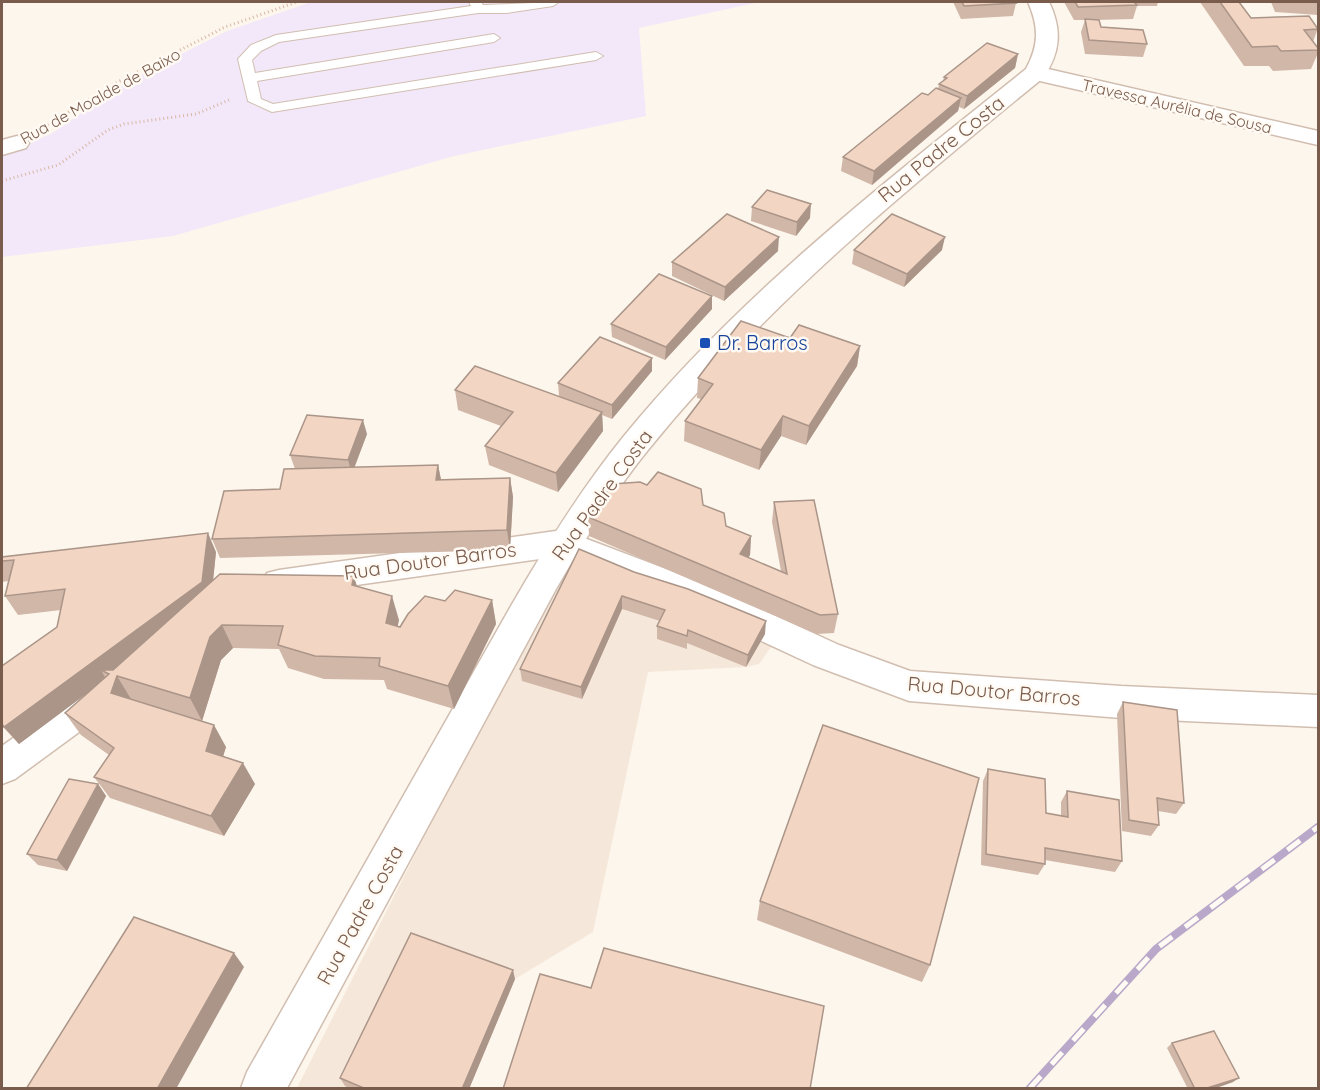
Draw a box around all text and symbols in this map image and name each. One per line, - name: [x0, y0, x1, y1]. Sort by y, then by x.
- street label: Rua de Moalde de Baixo: [16, 44, 184, 148]
- street label: Travessa Aurélia de Sousa: [1080, 74, 1274, 138]
- street label: Rua Padre Costa: [872, 90, 1009, 207]
- place label: Dr. Barros: [717, 330, 808, 355]
- marker: Dr. Barros: [698, 336, 712, 350]
- street label: Rua Padre Costa: [546, 424, 657, 565]
- street label: Rua Doutor Barros: [342, 536, 518, 585]
- street label: Rua Doutor Barros: [906, 670, 1082, 711]
- street label: Rua Padre Costa: [311, 841, 408, 989]

